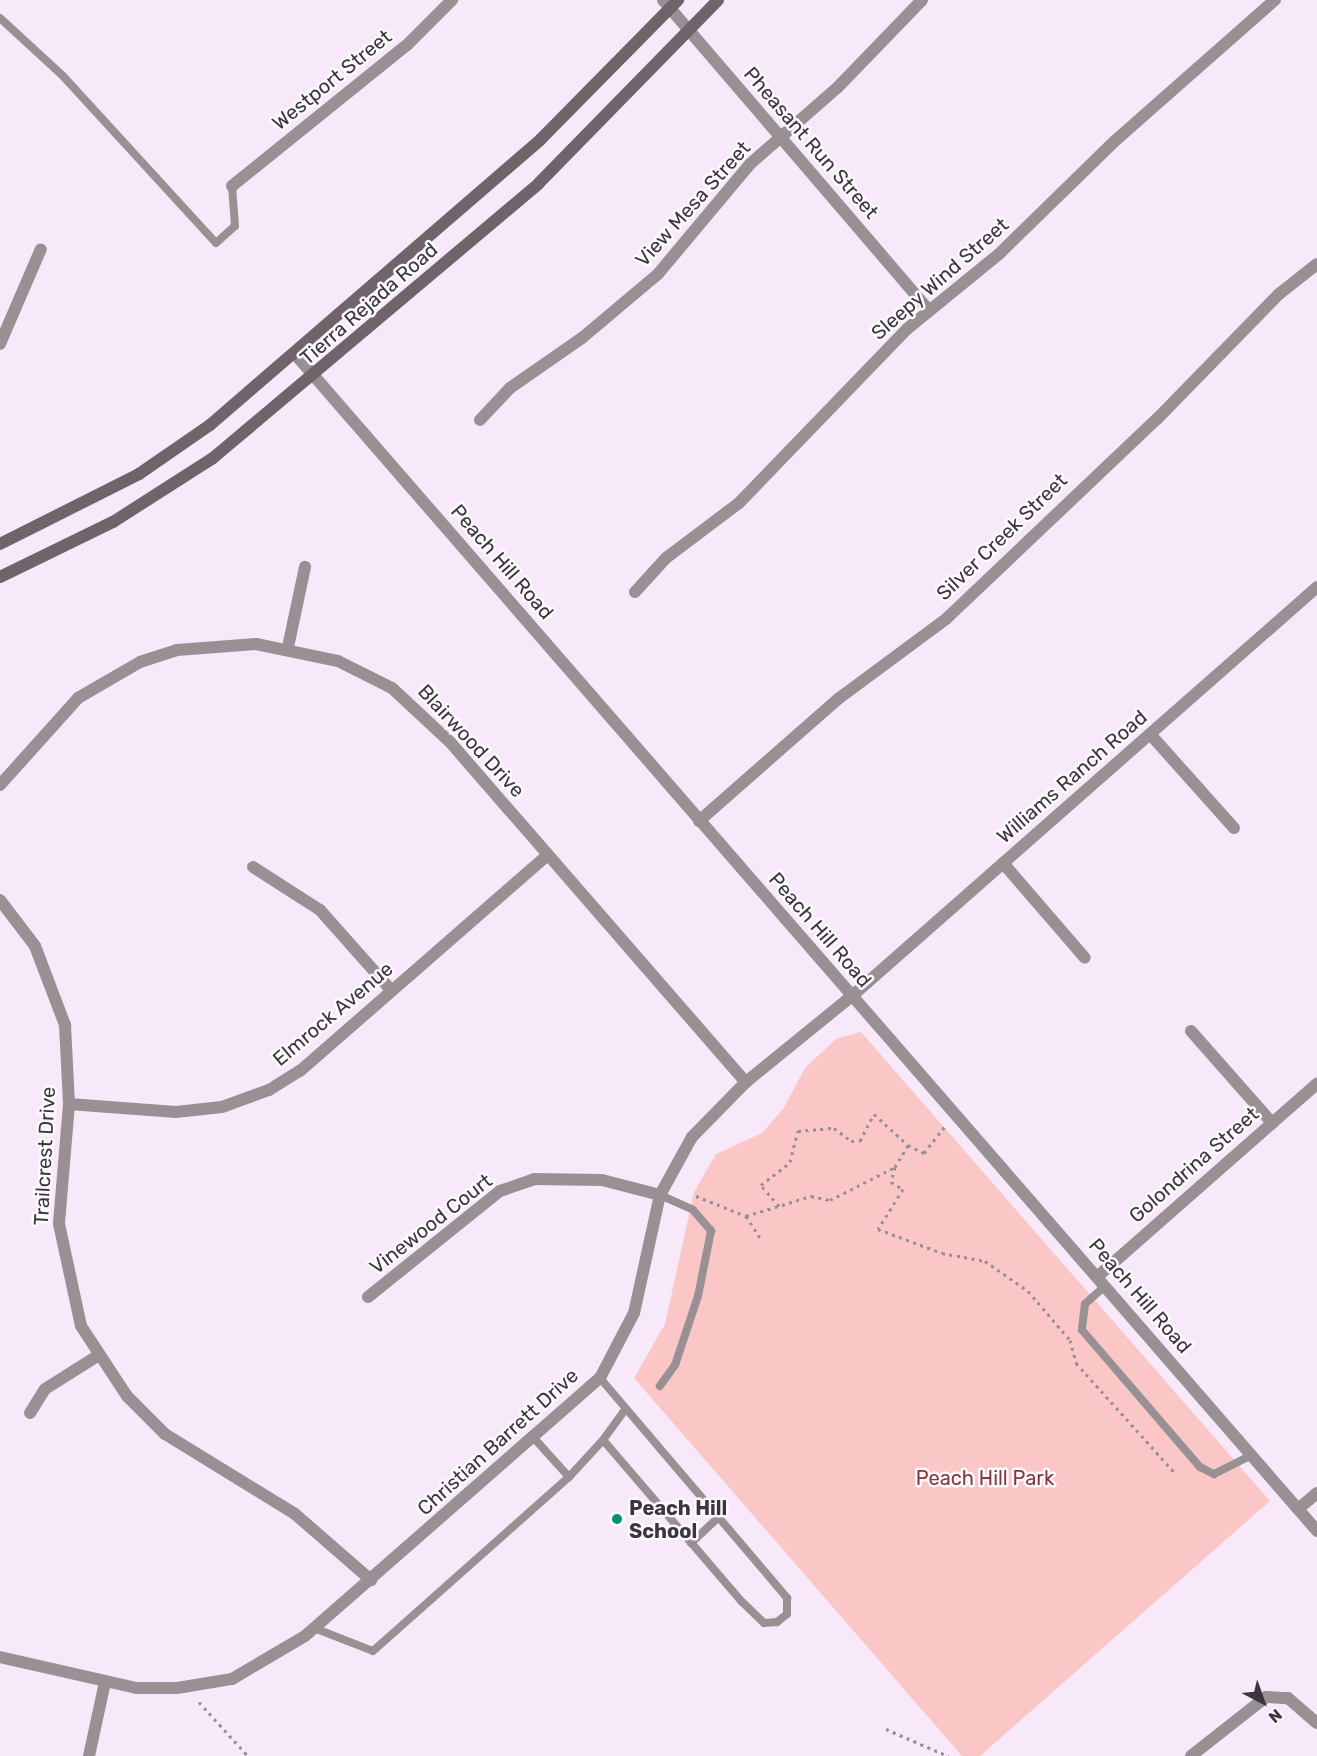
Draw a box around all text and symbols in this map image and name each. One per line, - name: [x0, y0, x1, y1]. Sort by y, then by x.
- street label: Westport Street: [268, 25, 396, 135]
- street label: Pheasant Run Street: [739, 62, 883, 224]
- street label: View Mesa Street: [630, 136, 756, 272]
- street label: Sleepy Wind Street: [866, 213, 1014, 345]
- street label: Tierra Rejada Road: [295, 238, 443, 370]
- street label: Silver Creek Street: [932, 468, 1072, 606]
- street label: Peach Hill Road: [446, 500, 558, 624]
- street label: Blairwood Drive: [413, 680, 529, 802]
- street label: Williams Ranch Road: [992, 705, 1152, 849]
- street label: Peach Hill Road: [764, 868, 876, 992]
- street label: Elmrock Avenue: [268, 957, 398, 1071]
- street label: Trailcrest Drive: [29, 1086, 61, 1226]
- street label: Golondrina Street: [1124, 1102, 1264, 1228]
- street label: Vinewood Court: [365, 1169, 497, 1279]
- street label: Peach Hill Road: [1084, 1234, 1196, 1358]
- street label: Christian Barrett Drive: [413, 1363, 583, 1521]
- park label: Peach Hill Park: [916, 1466, 1054, 1490]
- place label: Peach Hill School: [629, 1496, 727, 1543]
- marker: Peach Hill School: [610, 1512, 624, 1526]
- north arrow: [1233, 1672, 1293, 1732]
- text: N: [1265, 1705, 1286, 1727]

